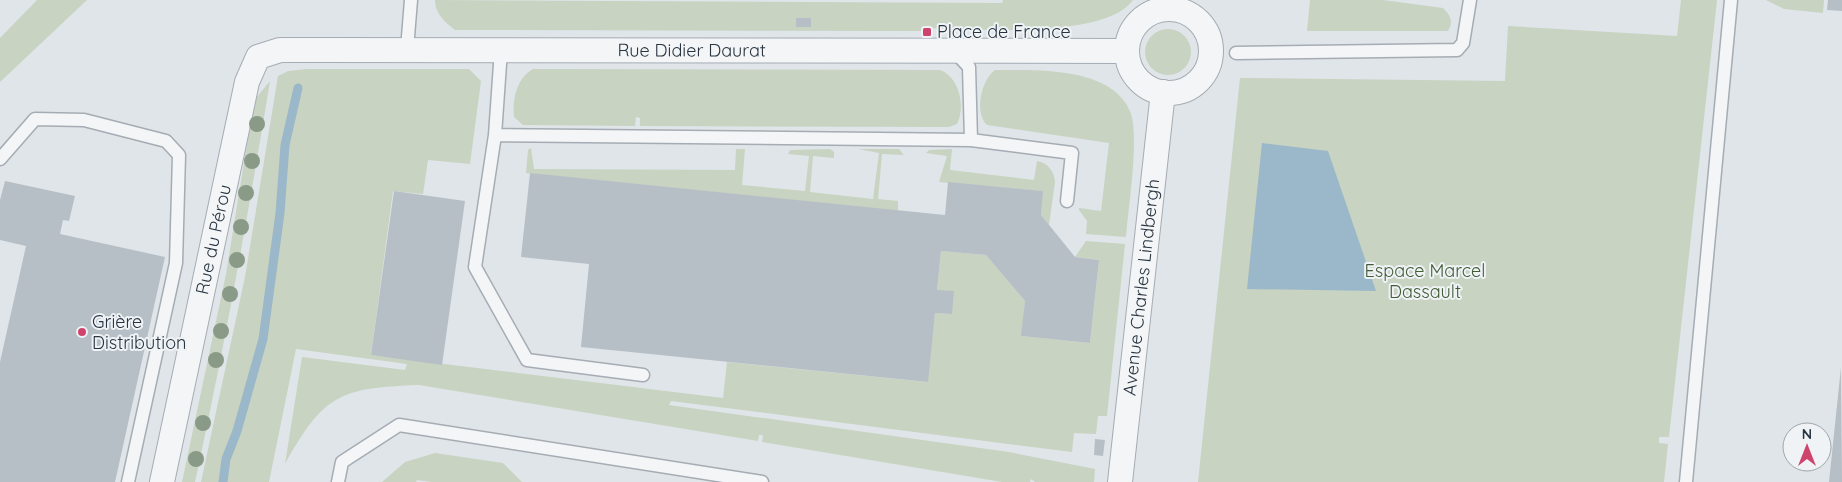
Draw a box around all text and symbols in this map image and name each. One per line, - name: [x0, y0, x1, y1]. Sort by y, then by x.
- place label: Place de France: [937, 20, 1071, 43]
- marker: Place de France: [921, 26, 933, 38]
- street label: Rue Didier Daurat: [617, 38, 766, 62]
- street label: Avenue Charles Lindbergh: [1118, 178, 1164, 397]
- street label: Rue du Pérou: [190, 182, 236, 296]
- park label: Espace Marcel Dassault: [1365, 259, 1485, 303]
- place label: Grière Distribution: [92, 310, 187, 354]
- marker: Grière Distribution: [76, 326, 88, 338]
- north arrow: [1782, 422, 1832, 472]
- text: N: [1802, 425, 1812, 443]

